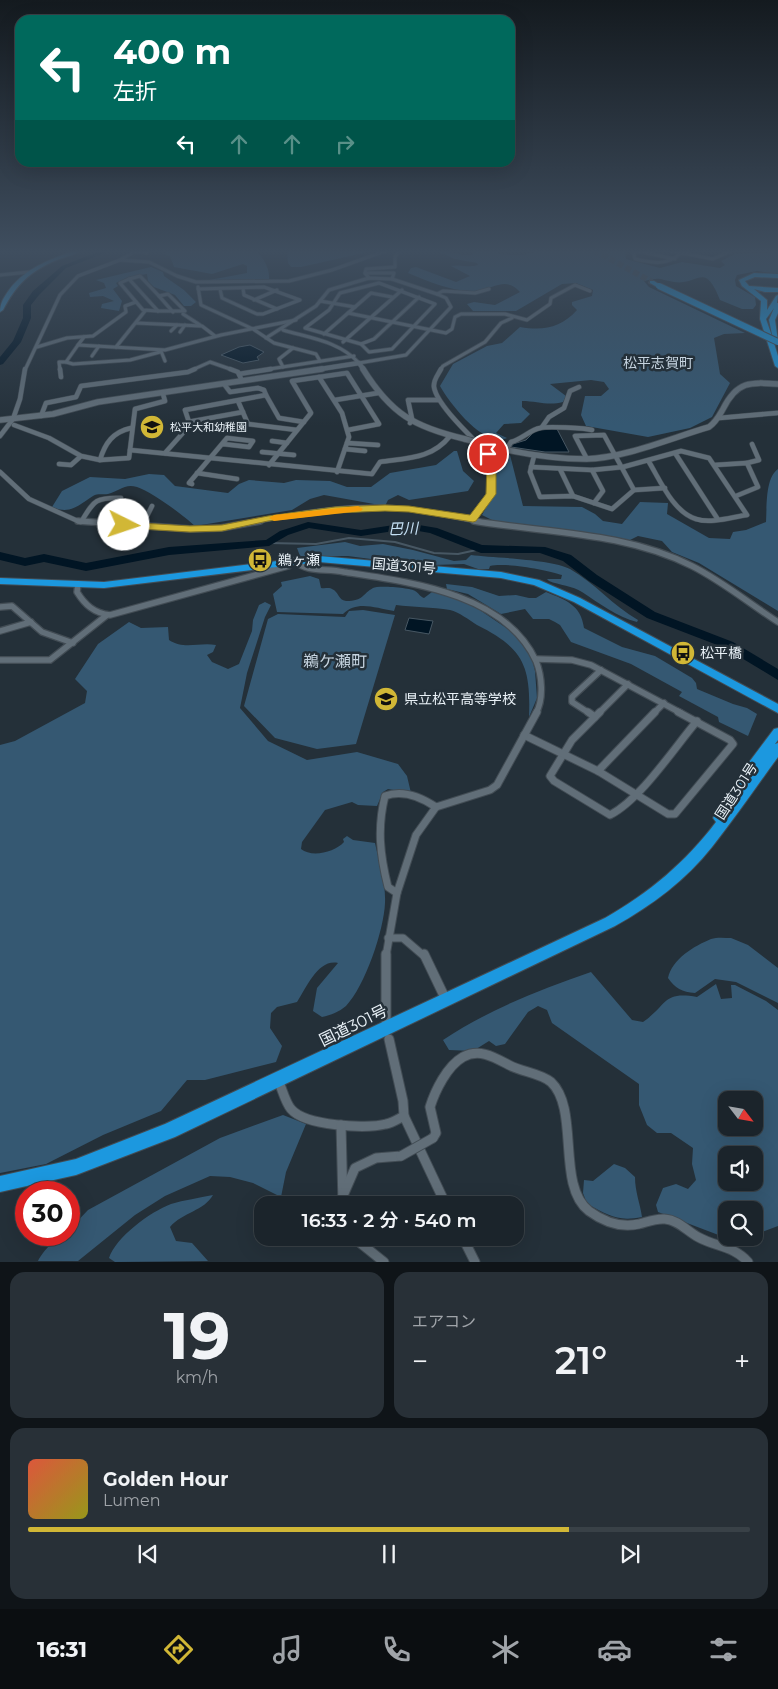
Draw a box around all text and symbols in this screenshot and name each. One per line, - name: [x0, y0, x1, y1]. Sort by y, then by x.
- text: 400 m: [113, 30, 231, 73]
- icon: left: [30, 35, 95, 100]
- text: 左折: [113, 78, 157, 105]
- icon: left: [172, 130, 200, 158]
- icon: ahead: [225, 130, 253, 158]
- icon: ahead: [278, 130, 306, 158]
- icon: right: [331, 130, 359, 158]
- district label: 松平志賀町: [623, 354, 693, 372]
- school or university icon: 松平大和幼稚園: [139, 414, 165, 440]
- place label: 松平大和幼稚園: [170, 420, 247, 434]
- pin: [467, 433, 509, 475]
- icon: arrive: [474, 440, 502, 468]
- position arrow: [97, 498, 149, 550]
- water label: 巴川: [388, 518, 420, 539]
- bus stop icon: 鵜ヶ瀬: [247, 547, 273, 573]
- place label: 鵜ヶ瀬: [278, 551, 320, 569]
- street label: 国道301号: [371, 554, 437, 578]
- bus stop icon: 松平橋: [670, 640, 696, 666]
- place label: 松平橋: [700, 644, 742, 662]
- district label: 鵜ケ瀬町: [303, 652, 367, 671]
- school or university icon: 県立松平高等学校: [373, 686, 399, 712]
- place label: 県立松平高等学校: [404, 690, 516, 708]
- street label: 国道301号: [711, 759, 761, 823]
- street label: 国道301号: [316, 1001, 390, 1050]
- north arrow: [718, 1091, 762, 1136]
- map controls: [718, 1091, 763, 1246]
- button: sound: [718, 1146, 763, 1191]
- speed limit sign: 30: [15, 1181, 80, 1246]
- button: search: [718, 1201, 763, 1246]
- text: 16:33 · 2 分 · 540 m: [302, 1209, 476, 1232]
- text: 19: [164, 1296, 230, 1375]
- text: エアコン: [412, 1312, 476, 1331]
- text: 21°: [555, 1337, 607, 1384]
- text: −: [412, 1344, 428, 1378]
- text: +: [734, 1344, 750, 1378]
- text: km/h: [176, 1368, 218, 1387]
- text: Golden Hour: [103, 1468, 229, 1491]
- text: Lumen: [103, 1491, 161, 1510]
- icon: previous: [134, 1540, 162, 1568]
- icon: pause: [375, 1540, 403, 1568]
- icon: next: [616, 1540, 644, 1568]
- icon: directions: [161, 1632, 196, 1667]
- icon: music: [270, 1632, 305, 1667]
- icon: phone: [379, 1632, 414, 1667]
- icon: climate: [488, 1632, 523, 1667]
- icon: car: [597, 1632, 632, 1667]
- icon: filters: [706, 1632, 741, 1667]
- text: 16:31: [37, 1636, 87, 1663]

